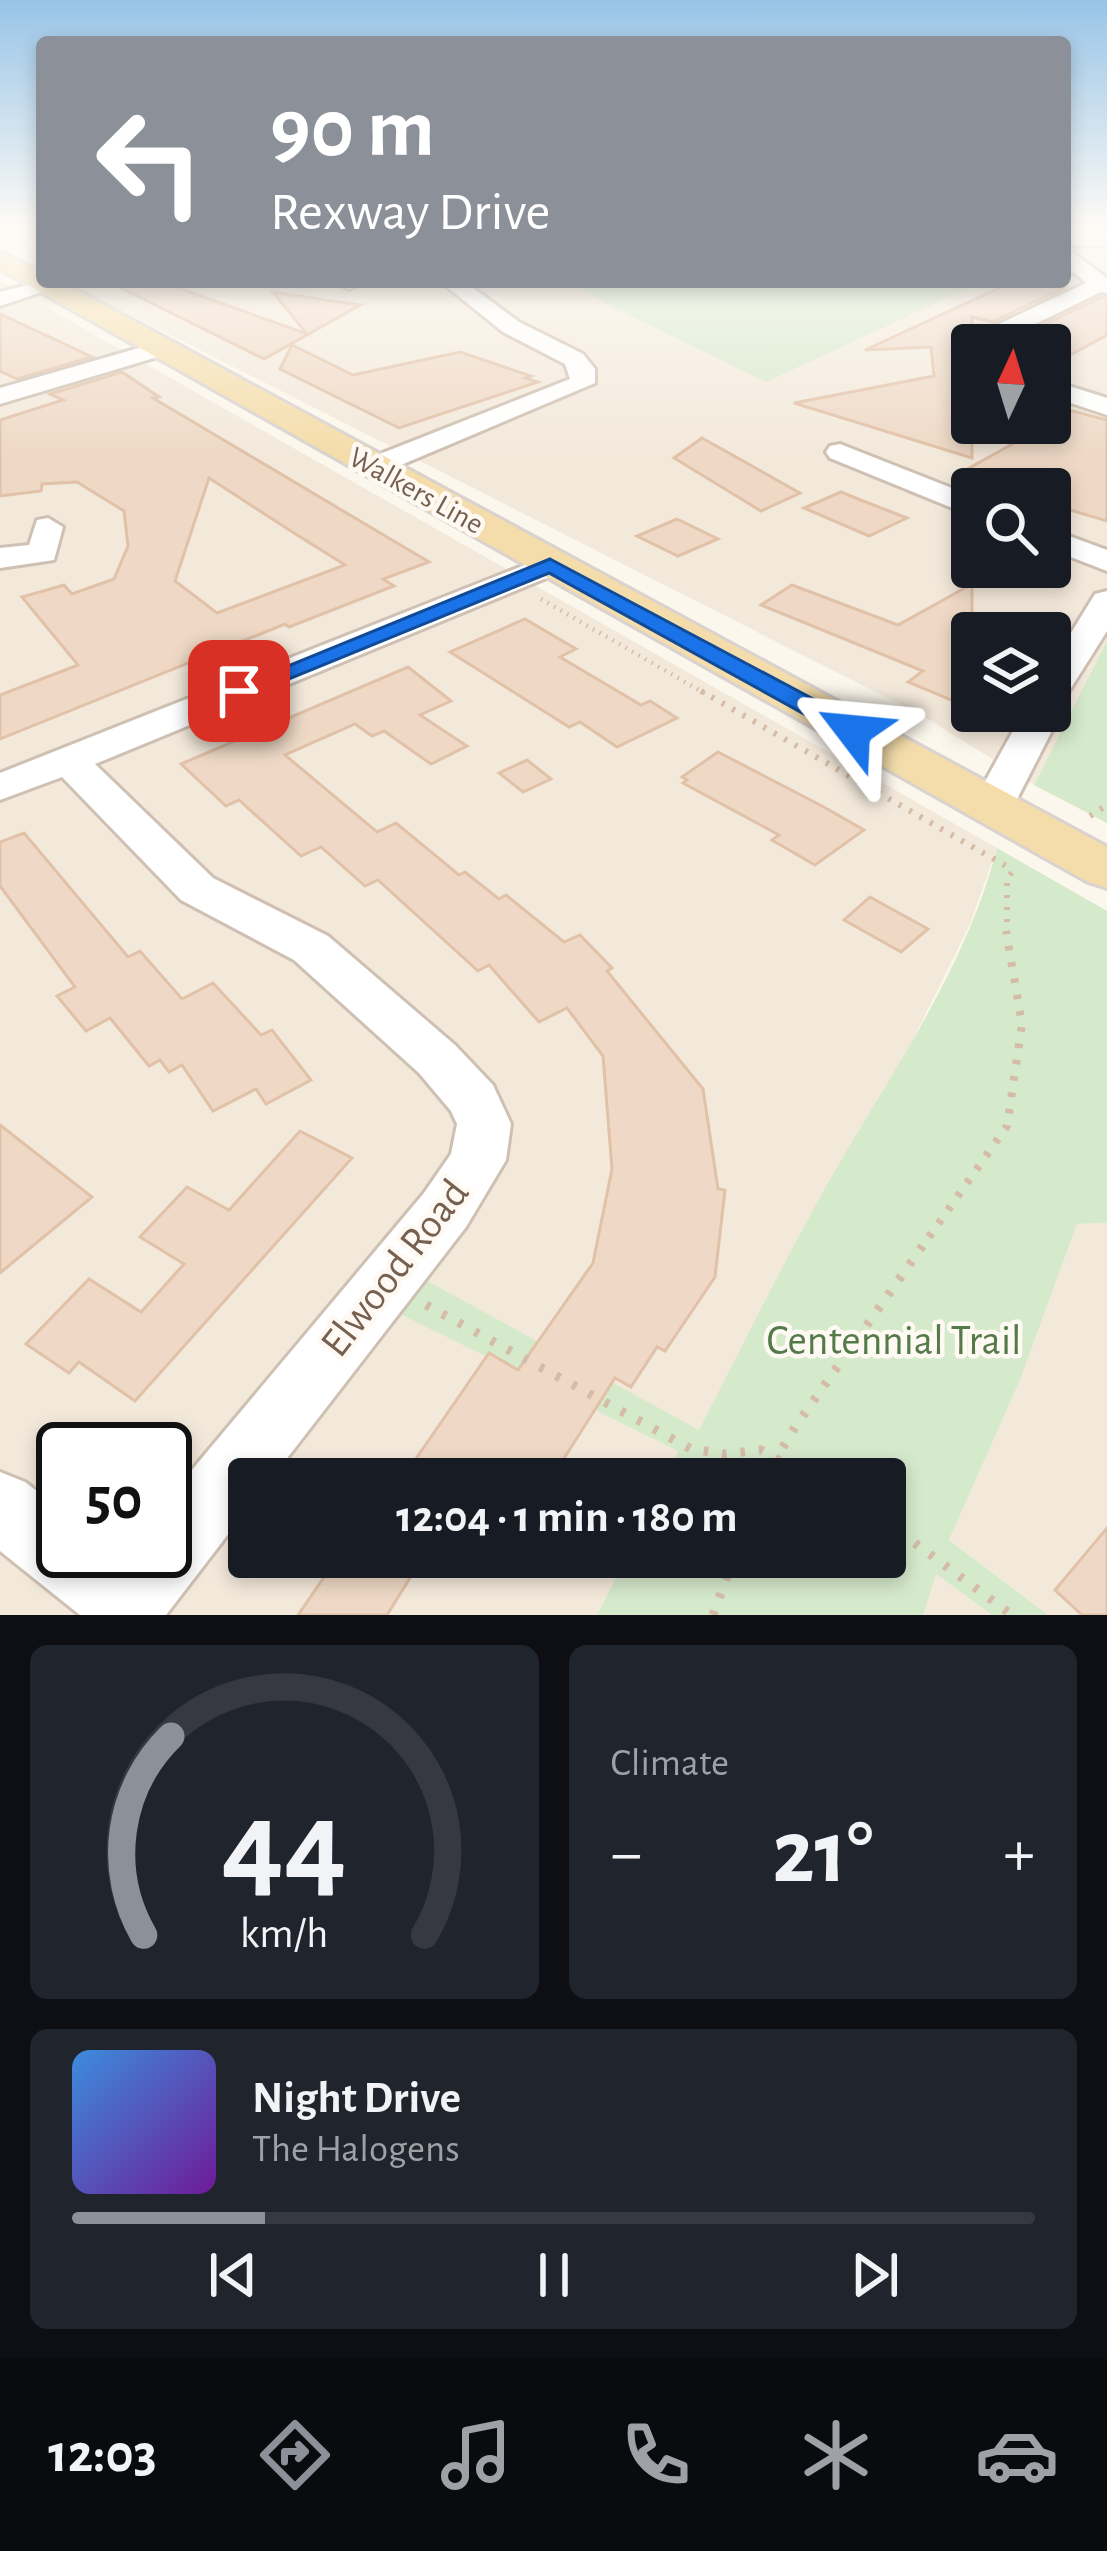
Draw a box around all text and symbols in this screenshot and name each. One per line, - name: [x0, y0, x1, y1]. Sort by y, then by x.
- icon: left: [72, 84, 228, 240]
- text: 90 m: [270, 88, 435, 172]
- text: Rexway Drive: [270, 186, 550, 240]
- north arrow: [951, 324, 1071, 444]
- map controls: [951, 324, 1071, 732]
- street label: Walkers Line: [344, 442, 488, 540]
- button: search: [951, 468, 1071, 588]
- button: layers: [951, 612, 1071, 732]
- pin: [188, 640, 290, 742]
- icon: arrive: [206, 658, 272, 724]
- position arrow: [790, 668, 916, 794]
- street label: Elwood Road: [313, 1172, 477, 1364]
- park label: Centennial Trail: [767, 1320, 1021, 1362]
- speed limit sign: 50: [36, 1422, 192, 1578]
- text: 12:04 · 1 min · 180 m: [396, 1495, 738, 1540]
- text: Climate: [611, 1744, 729, 1783]
- text: 44: [221, 1784, 347, 1909]
- text: 21°: [772, 1809, 873, 1899]
- text: −: [611, 1821, 642, 1887]
- text: +: [1003, 1821, 1035, 1887]
- text: km/h: [240, 1913, 328, 1956]
- text: Night Drive: [252, 2076, 461, 2121]
- text: The Halogens: [252, 2130, 460, 2169]
- icon: previous: [200, 2242, 266, 2308]
- icon: pause: [521, 2242, 587, 2308]
- icon: next: [842, 2242, 908, 2308]
- icon: directions: [253, 2413, 337, 2497]
- icon: music: [434, 2413, 518, 2497]
- icon: phone: [614, 2413, 698, 2497]
- icon: climate: [794, 2413, 878, 2497]
- icon: car: [975, 2413, 1059, 2497]
- text: 12:03: [48, 2428, 157, 2482]

